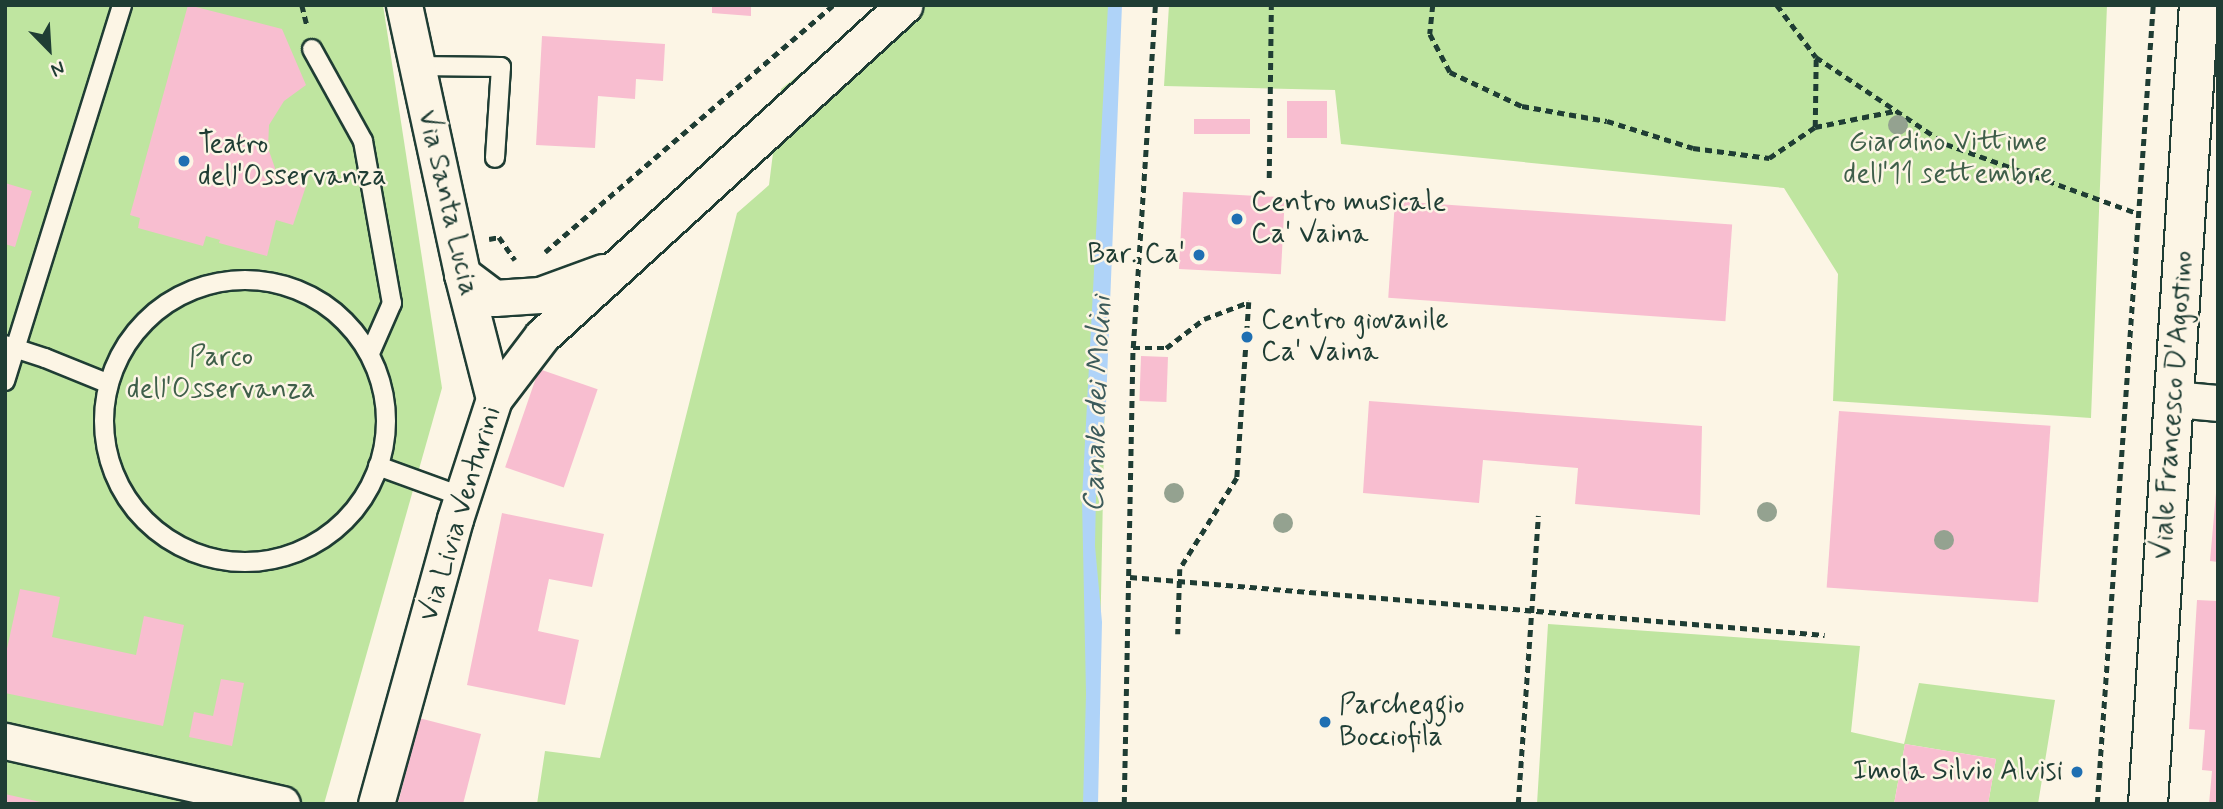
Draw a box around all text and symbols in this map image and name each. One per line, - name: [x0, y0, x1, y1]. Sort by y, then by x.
- north arrow: [14, 14, 84, 84]
- text: N: [47, 55, 69, 83]
- street label: Via Santa Lucia: [409, 107, 485, 299]
- park label: Giardino Vittime dell'11 settembre: [1843, 126, 2053, 192]
- place label: Teatro dell'Osservanza: [198, 128, 387, 194]
- marker: Teatro dell'Osservanza: [176, 153, 192, 169]
- place label: Centro musicale Ca' Vaina: [1251, 186, 1446, 252]
- marker: Centro musicale Ca' Vaina: [1229, 211, 1245, 227]
- place label: Bar. Ca': [1088, 238, 1185, 272]
- marker: Bar. Ca': [1191, 247, 1207, 263]
- street label: Viale Francesco D'Agostino: [2146, 248, 2202, 562]
- water label: Canale dei Molini: [1076, 295, 1120, 513]
- place label: Centro giovanile Ca' Vaina: [1261, 304, 1449, 370]
- marker: Centro giovanile Ca' Vaina: [1239, 329, 1255, 345]
- park label: Parco dell'Osservanza: [127, 341, 315, 407]
- street label: Via Livia Venturini: [412, 401, 510, 627]
- place label: Parcheggio Bocciofila: [1339, 689, 1465, 755]
- marker: Parcheggio Bocciofila: [1317, 714, 1333, 730]
- place label: Imola Silvio Alvisi: [1855, 755, 2063, 789]
- marker: Imola Silvio Alvisi: [2069, 764, 2085, 780]

